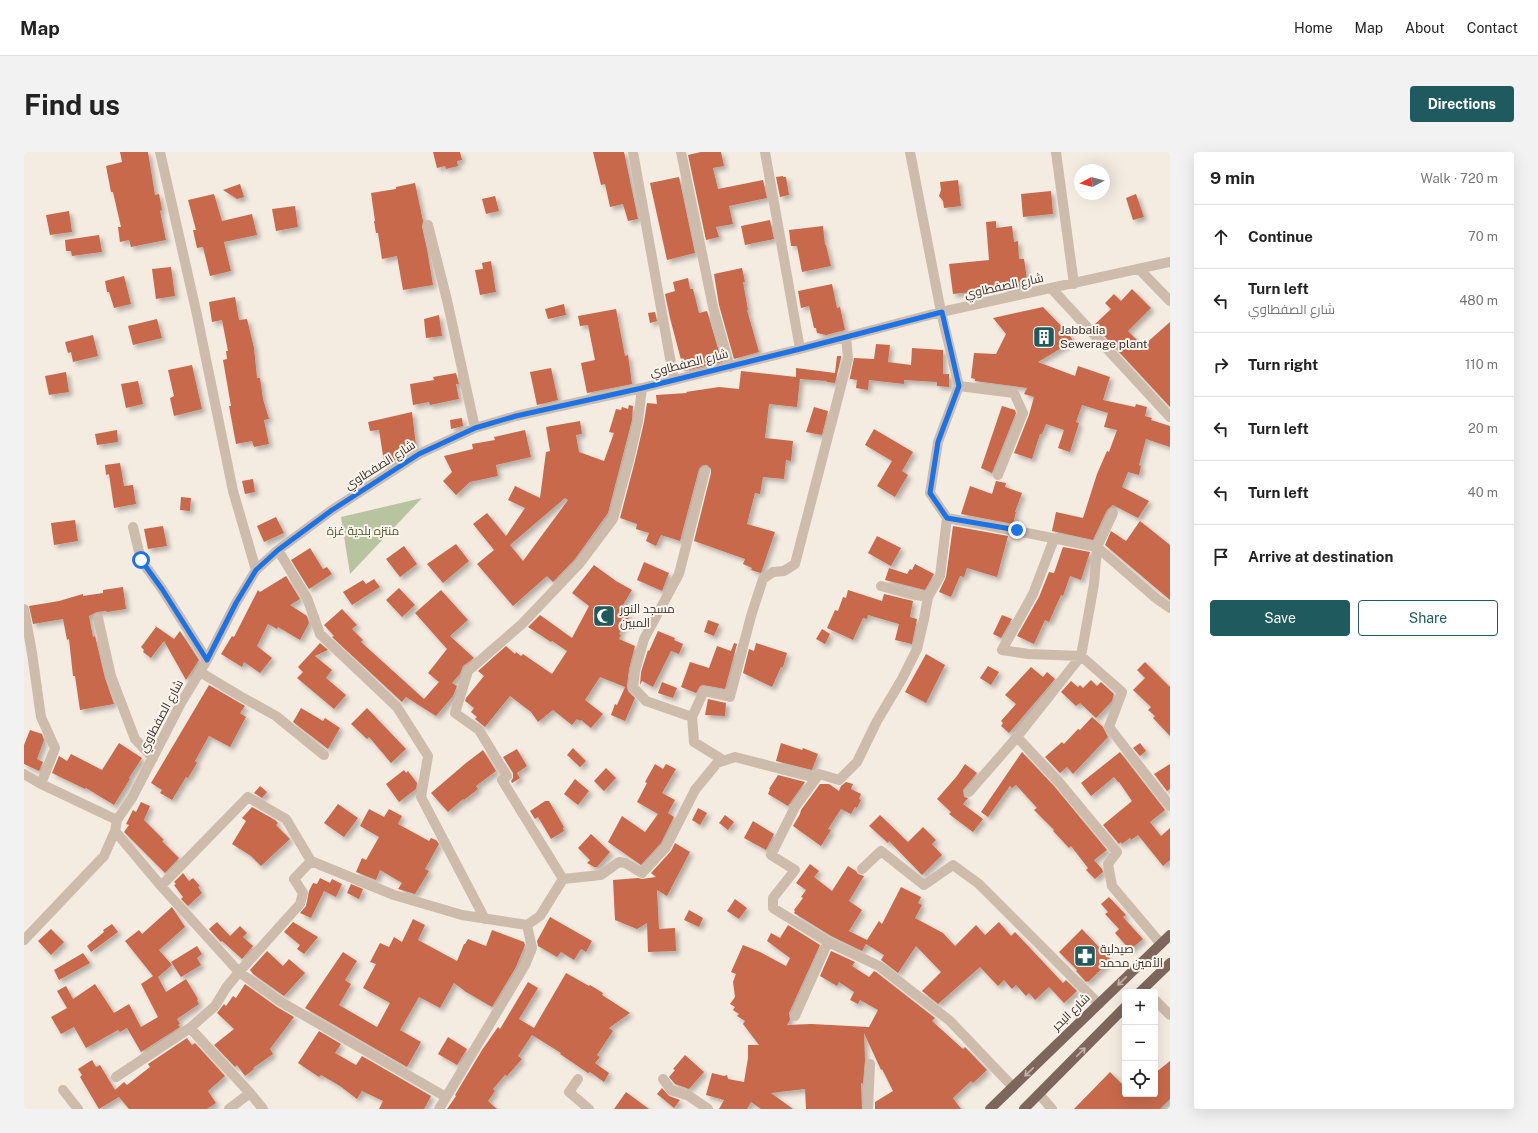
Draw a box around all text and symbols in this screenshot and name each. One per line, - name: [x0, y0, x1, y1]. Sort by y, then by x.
- text: Map: [20, 17, 60, 39]
- text: Home: [1294, 20, 1333, 36]
- text: Map: [1355, 20, 1383, 36]
- text: About: [1405, 20, 1445, 36]
- text: Contact: [1467, 20, 1518, 36]
- button: Directions: [1410, 86, 1514, 122]
- text: Find us: [24, 88, 120, 121]
- north arrow: [1074, 164, 1110, 200]
- text: 9 min: [1210, 168, 1255, 188]
- text: Walk · 720 m: [1421, 171, 1498, 186]
- icon: ahead: [1210, 226, 1232, 248]
- text: Continue: [1248, 228, 1313, 245]
- text: 70 m: [1468, 229, 1498, 244]
- street label: شارع الصفطاوي: [963, 271, 1045, 304]
- text: Turn left: [1248, 280, 1309, 297]
- icon: left: [1210, 290, 1232, 312]
- text: 480 m: [1459, 293, 1498, 308]
- text: شارع الصفطاوي: [1248, 302, 1335, 317]
- place label: Jabbalia Sewerage plant: [1060, 323, 1148, 351]
- building icon: Jabbalia Sewerage plant: [1031, 324, 1057, 350]
- street label: شارع الصفطاوي: [648, 346, 731, 382]
- icon: right: [1210, 354, 1232, 376]
- text: Turn right: [1248, 356, 1318, 373]
- text: 110 m: [1465, 357, 1498, 372]
- icon: left: [1210, 418, 1232, 440]
- text: Turn left: [1248, 420, 1309, 437]
- text: 20 m: [1468, 421, 1498, 436]
- street label: شارع الصفطاوي: [342, 438, 419, 495]
- icon: left: [1210, 482, 1232, 504]
- text: Turn left: [1248, 484, 1309, 501]
- text: 40 m: [1467, 485, 1498, 500]
- route end: [1008, 521, 1026, 539]
- park label: منتزه بلدية غزة: [327, 524, 399, 538]
- icon: arrive: [1210, 546, 1232, 568]
- text: Arrive at destination: [1248, 548, 1393, 565]
- route start: [132, 551, 150, 569]
- button: Save: [1210, 600, 1350, 636]
- button: Share: [1358, 600, 1498, 636]
- place label: مسجد النور المبين: [619, 602, 675, 630]
- mosque icon: مسجد النور المبين: [591, 603, 617, 629]
- street label: شارع الصفطاوي: [136, 677, 189, 756]
- place label: صيدلية الأمين محمد: [1100, 942, 1163, 970]
- pharmacy icon: صيدلية الأمين محمد: [1072, 943, 1098, 969]
- one-way arrow: [1117, 976, 1127, 986]
- map controls: [1122, 989, 1158, 1097]
- button: +: [1122, 989, 1158, 1025]
- street label: شارع البحر: [1048, 991, 1094, 1035]
- button: −: [1122, 1025, 1158, 1061]
- one-way arrow: [1076, 1047, 1086, 1057]
- button: locate: [1122, 1061, 1158, 1097]
- one-way arrow: [1024, 1067, 1034, 1077]

